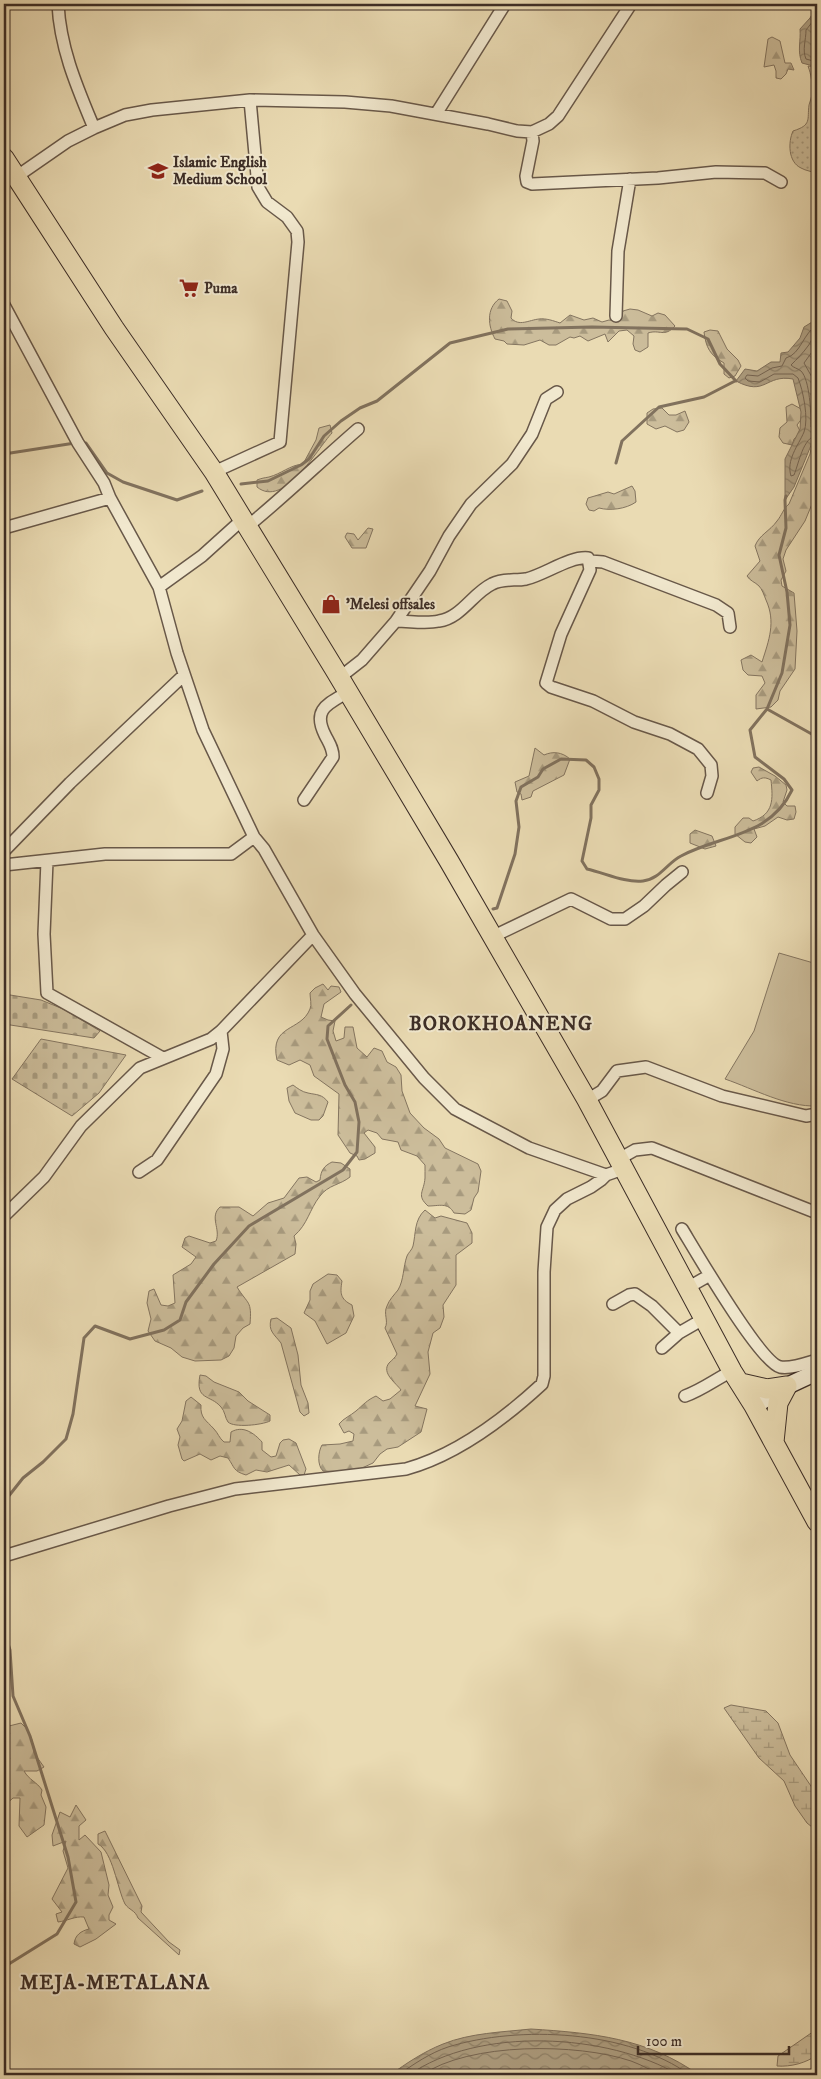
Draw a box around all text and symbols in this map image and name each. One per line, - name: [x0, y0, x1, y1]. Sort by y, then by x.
- place label: Islamic English Medium School: [173, 153, 267, 189]
- school or university icon: Islamic English Medium School: [147, 160, 169, 182]
- supermarket icon: Puma: [178, 277, 200, 299]
- place label: Puma: [204, 279, 238, 298]
- shop icon: 'Melesi offsales: [320, 593, 342, 615]
- place label: 'Melesi offsales: [346, 595, 435, 614]
- district label: BOROKHOANENG: [409, 1012, 593, 1037]
- district label: MEJA-METALANA: [20, 1971, 210, 1996]
- scale bar: [638, 2024, 790, 2056]
- text: 100 m: [646, 2032, 682, 2051]

